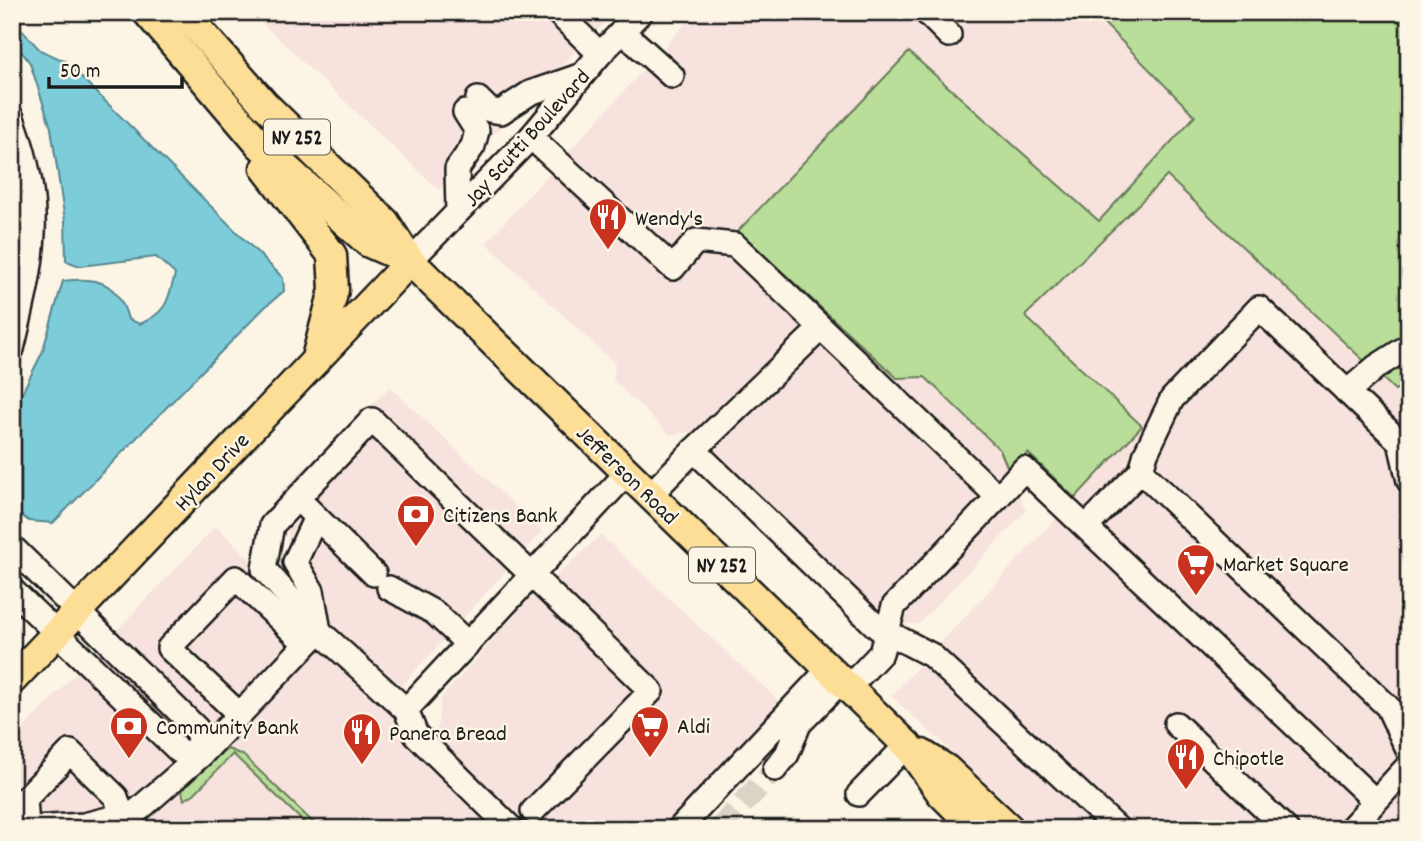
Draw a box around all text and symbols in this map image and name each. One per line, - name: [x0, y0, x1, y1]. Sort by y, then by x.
- scale bar: [49, 46, 182, 90]
- text: 50 m: [60, 58, 100, 88]
- street label: Jay Scutti Boulevard: [458, 63, 600, 216]
- road number: NY 252: [264, 120, 330, 154]
- restaurant icon: Wendy's: [587, 196, 629, 251]
- place label: Wendy's: [635, 204, 703, 237]
- street label: Jefferson Road: [567, 419, 684, 534]
- street label: Hylan Drive: [168, 426, 259, 520]
- bank icon: Citizens Bank: [395, 493, 437, 548]
- place label: Citizens Bank: [443, 501, 557, 534]
- supermarket icon: Market Square: [1175, 542, 1217, 597]
- road number: NY 252: [689, 548, 755, 582]
- place label: Market Square: [1223, 550, 1349, 583]
- supermarket icon: Aldi: [629, 704, 671, 759]
- bank icon: Community Bank: [108, 705, 150, 760]
- restaurant icon: Panera Bread: [341, 711, 383, 766]
- place label: Aldi: [677, 712, 710, 745]
- place label: Community Bank: [156, 713, 299, 746]
- place label: Panera Bread: [389, 719, 507, 752]
- restaurant icon: Chipotle: [1165, 736, 1207, 791]
- place label: Chipotle: [1213, 744, 1284, 777]

